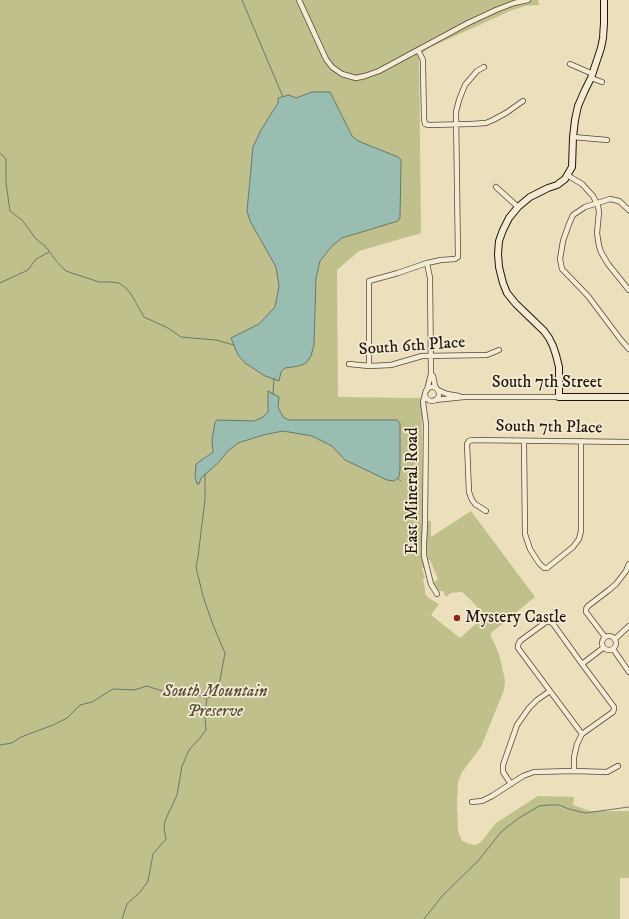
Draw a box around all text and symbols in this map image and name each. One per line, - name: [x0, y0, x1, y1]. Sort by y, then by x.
- street label: South 6th Place: [358, 333, 466, 361]
- street label: South 7th Street: [492, 373, 602, 393]
- street label: South 7th Place: [495, 417, 603, 439]
- street label: East Mineral Road: [403, 427, 423, 555]
- place label: Mystery Castle: [465, 608, 566, 628]
- marker: Mystery Castle: [452, 613, 462, 623]
- park label: South Mountain Preserve: [163, 682, 267, 722]

